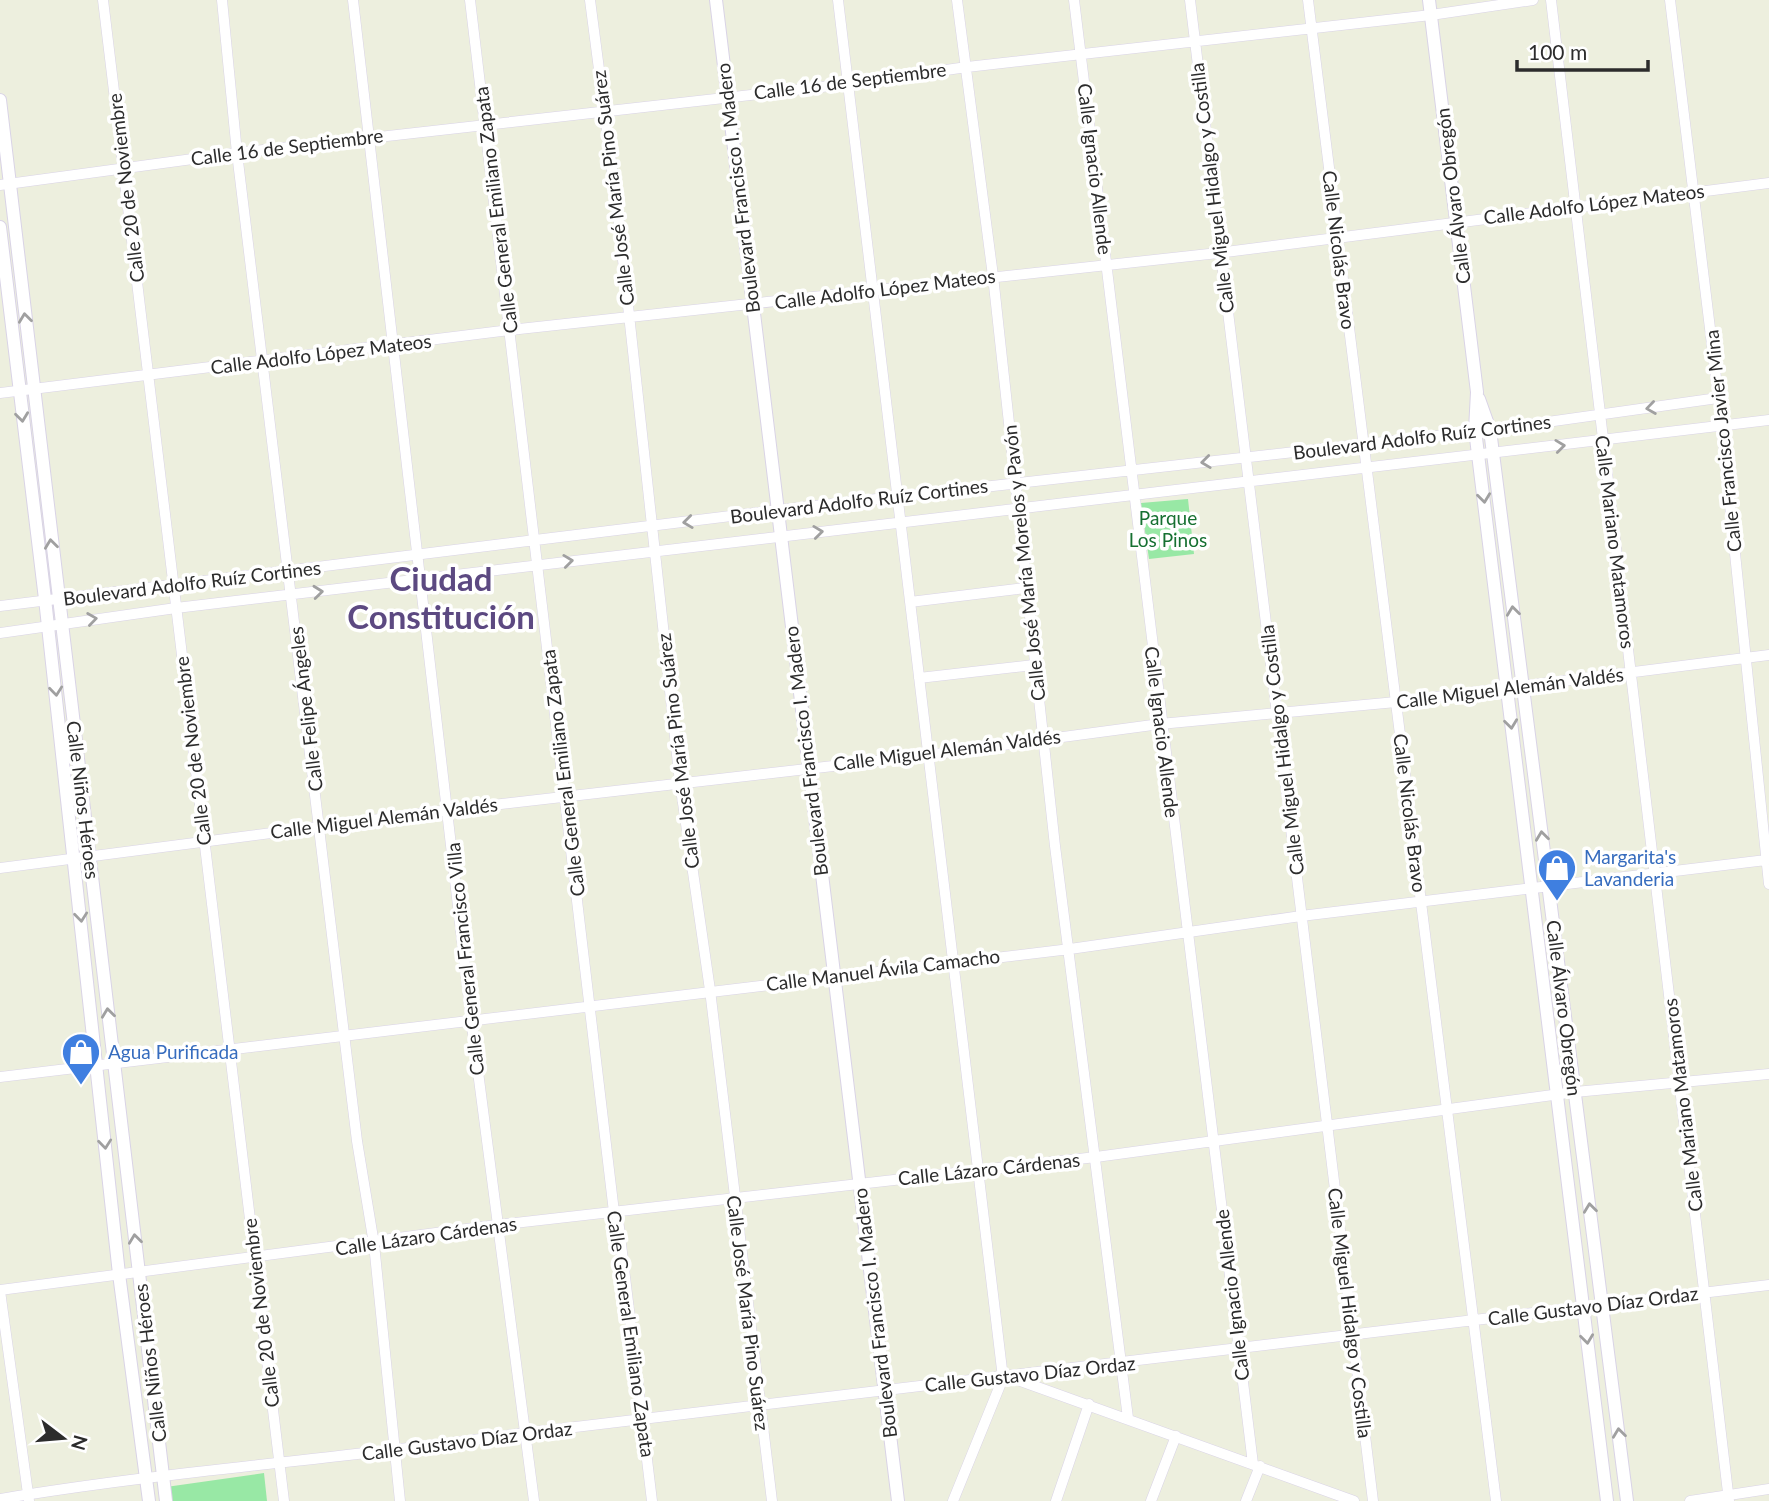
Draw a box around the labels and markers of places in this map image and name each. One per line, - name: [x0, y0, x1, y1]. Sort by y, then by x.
- place label: Margarita's Lavanderia: [1584, 845, 1676, 890]
- shop icon: Margarita's Lavanderia: [1536, 847, 1578, 902]
- shop icon: Agua Purificada: [60, 1031, 102, 1086]
- place label: Agua Purificada: [108, 1040, 239, 1063]

